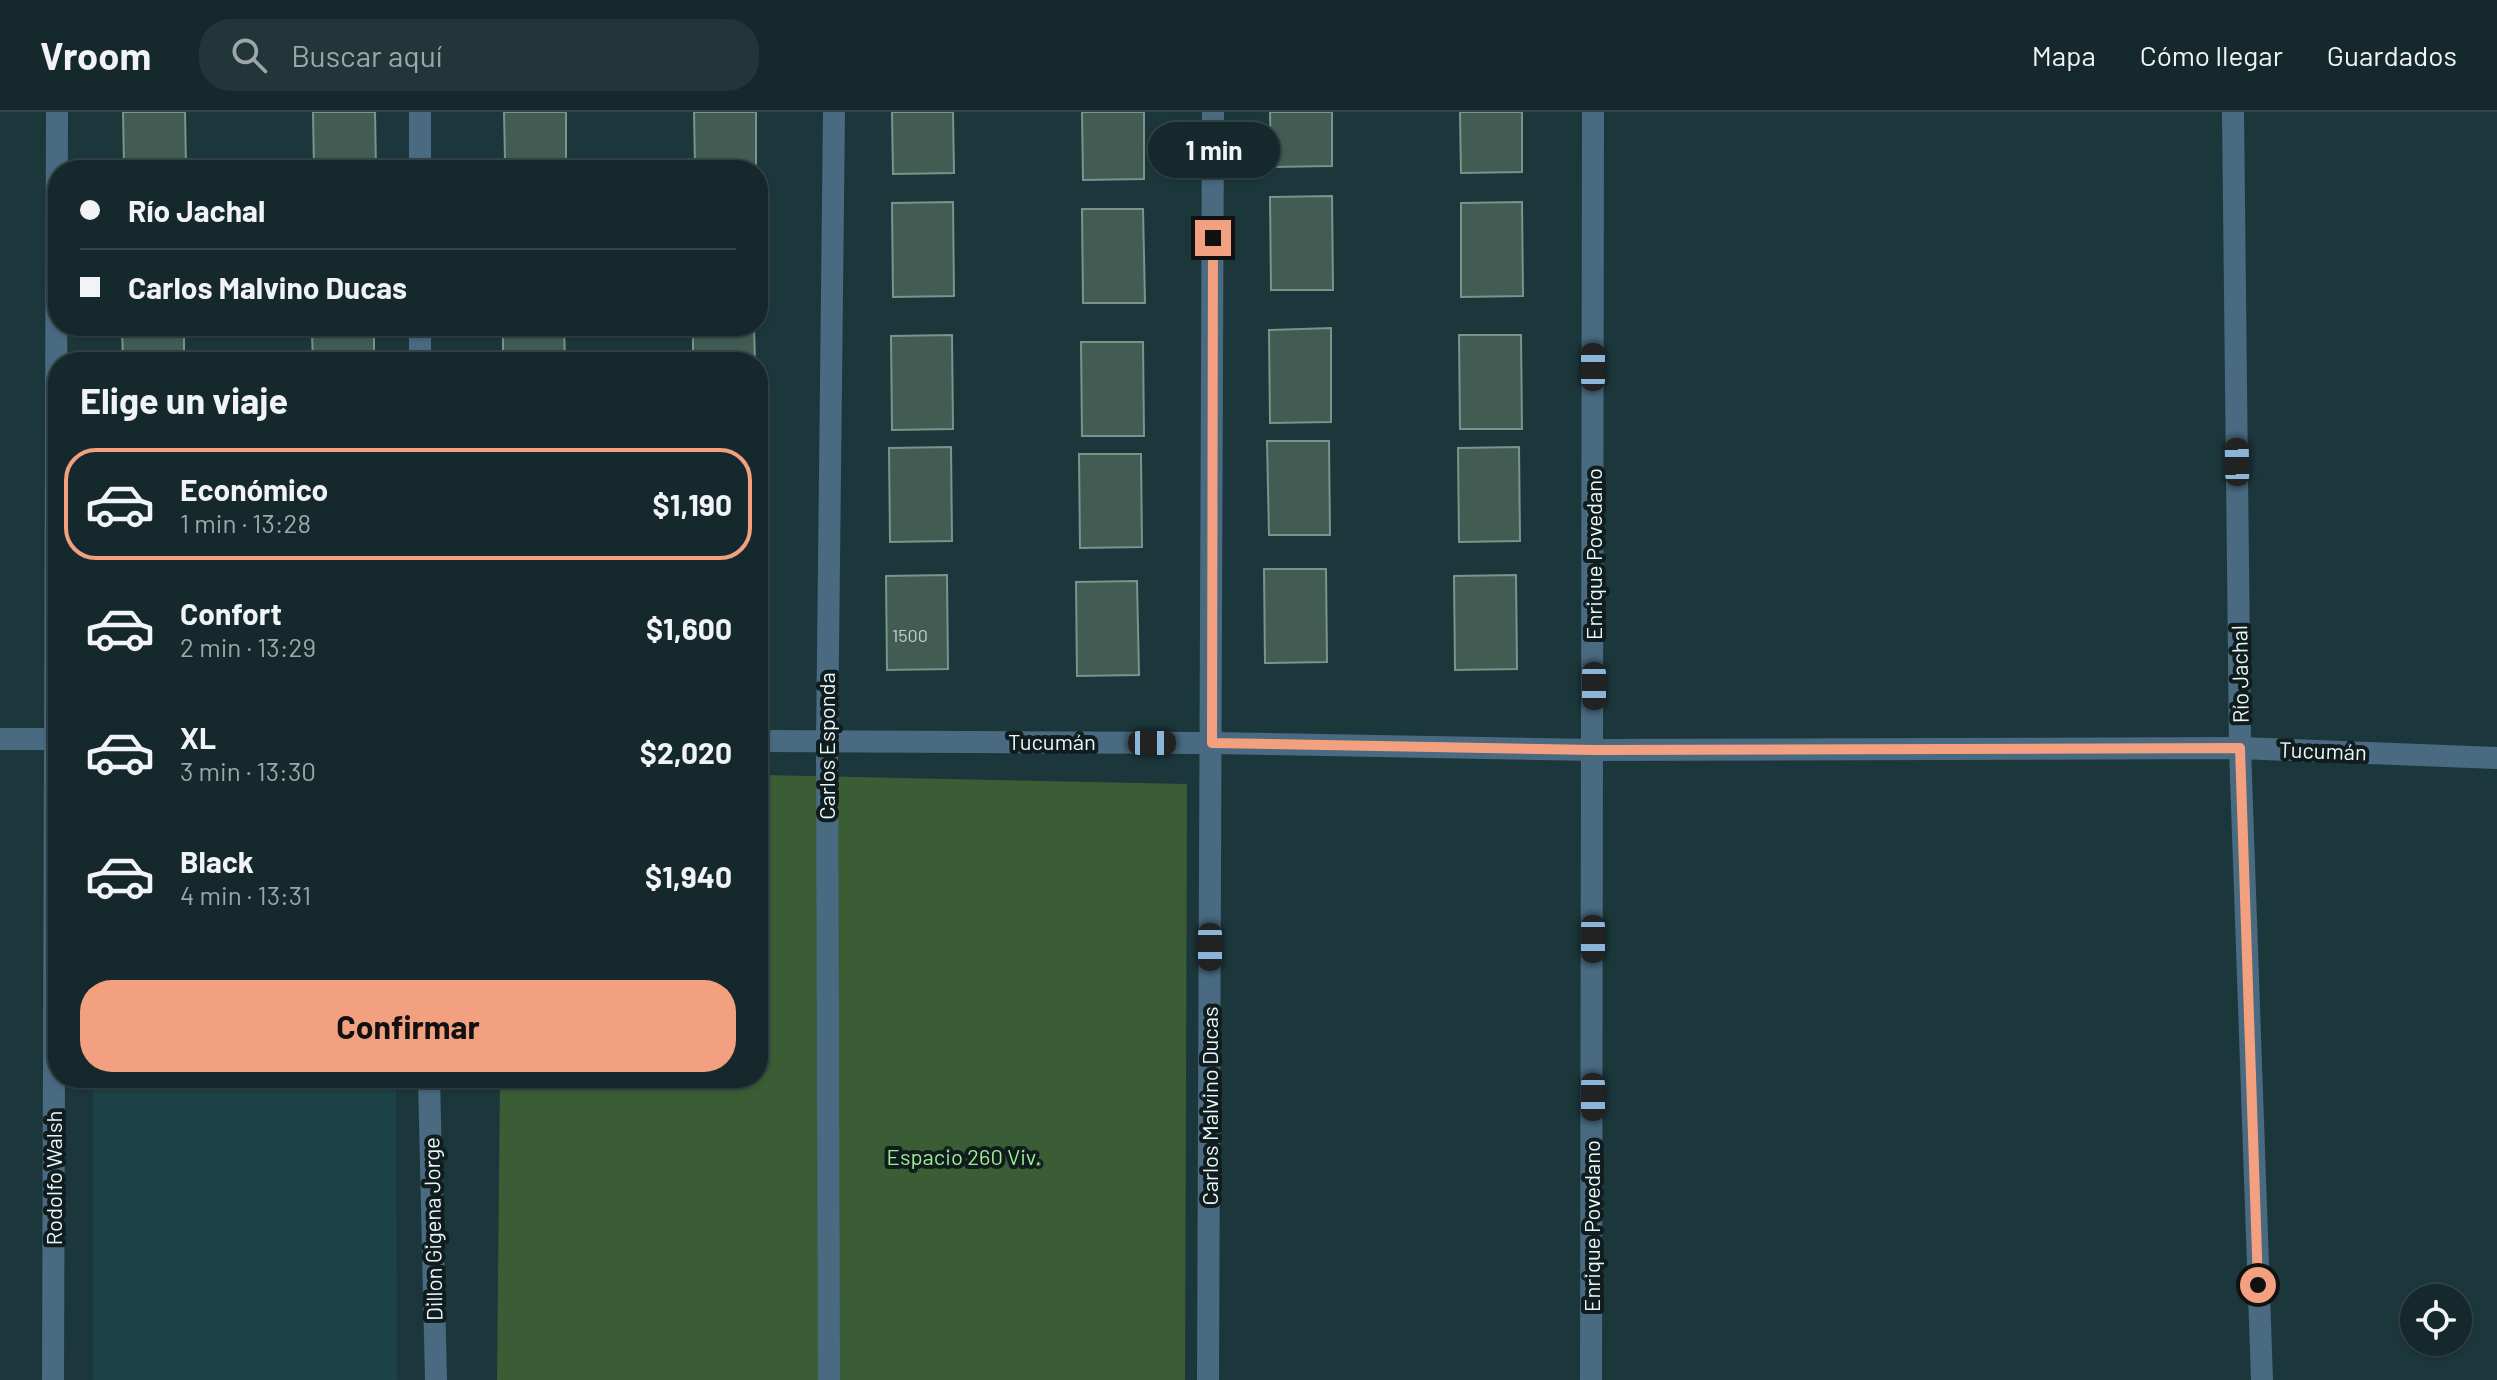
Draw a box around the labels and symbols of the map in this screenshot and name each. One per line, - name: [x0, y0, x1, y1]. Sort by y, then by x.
- callout: 1 min: [1147, 122, 1279, 178]
- route end: [1195, 220, 1231, 256]
- car: [1581, 343, 1605, 391]
- car: [2225, 438, 2249, 486]
- street label: Enrique Povedano: [1580, 468, 1606, 640]
- house number: 1500: [892, 624, 928, 646]
- street label: Río Jachal: [2225, 625, 2253, 723]
- car: [1582, 662, 1606, 710]
- street label: Carlos Esponda: [813, 672, 839, 820]
- street label: Tucumán: [1008, 728, 1096, 754]
- car: [1128, 731, 1176, 755]
- street label: Tucumán: [2279, 735, 2367, 765]
- car: [1581, 915, 1605, 963]
- car: [1198, 923, 1222, 971]
- street label: Carlos Malvino Ducas: [1196, 1006, 1222, 1206]
- car: [1581, 1073, 1605, 1121]
- street label: Rodolfo Walsh: [40, 1111, 66, 1245]
- street label: Dillon Gigena Jorge: [417, 1137, 447, 1321]
- street label: Enrique Povedano: [1578, 1140, 1604, 1312]
- park label: Espacio 260 Viv.: [887, 1143, 1041, 1169]
- route start: [2240, 1267, 2276, 1303]

